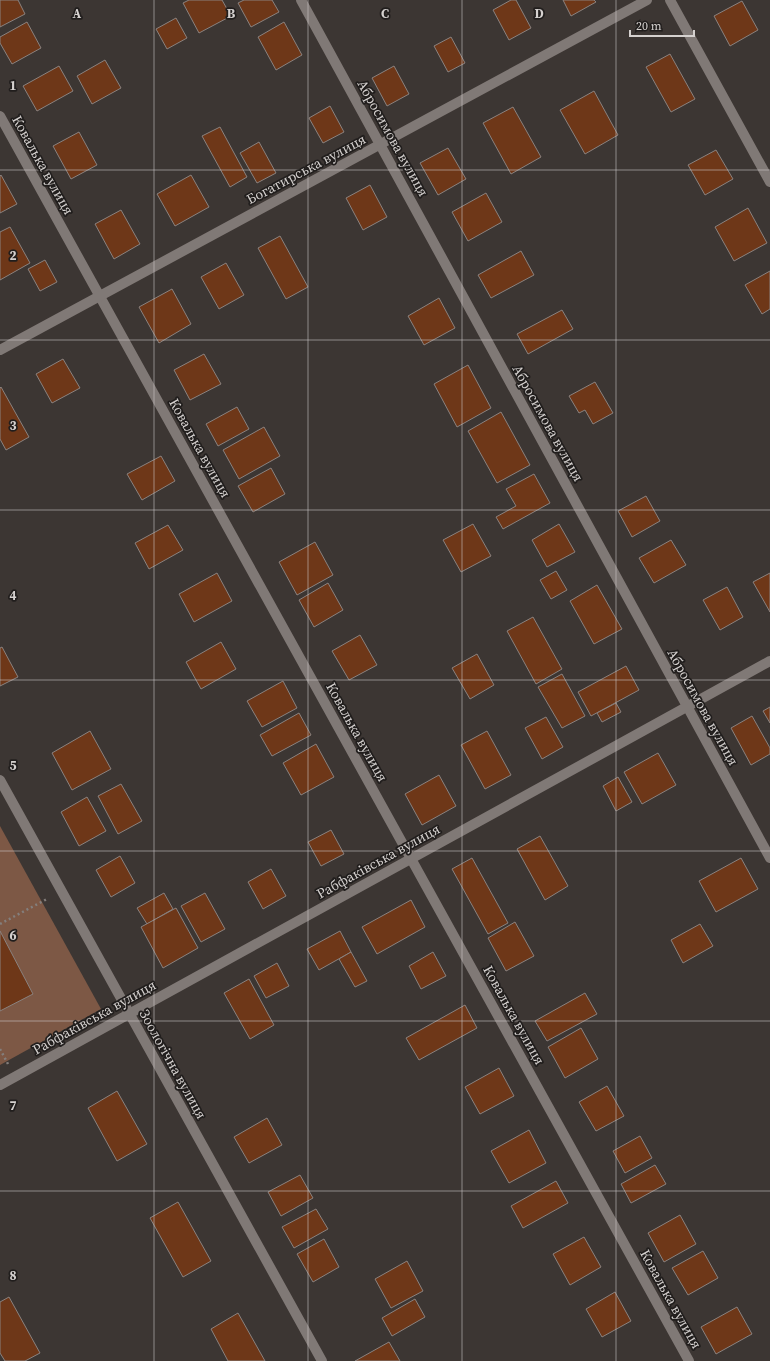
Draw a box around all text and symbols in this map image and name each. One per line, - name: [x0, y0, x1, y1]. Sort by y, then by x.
- text: A: [73, 5, 82, 22]
- text: B: [227, 5, 236, 22]
- text: C: [381, 5, 389, 22]
- text: D: [534, 5, 544, 22]
- scale bar: [630, 12, 694, 38]
- text: 20 m: [636, 18, 662, 34]
- street label: Абросимова вулиця: [353, 76, 433, 200]
- text: 1: [9, 77, 17, 94]
- street label: Ковалька вулиця: [7, 112, 79, 218]
- street label: Богатирська вулиця: [243, 129, 369, 209]
- text: 2: [9, 247, 17, 264]
- street label: Абросимова вулиця: [508, 361, 588, 485]
- street label: Ковалька вулиця: [164, 395, 236, 501]
- text: 3: [9, 417, 17, 434]
- text: 4: [9, 587, 17, 604]
- street label: Абросимова вулиця: [663, 645, 743, 769]
- street label: Ковалька вулиця: [321, 679, 393, 785]
- text: 5: [9, 757, 17, 774]
- street label: Рабфаківська вулиця: [313, 819, 443, 903]
- text: 6: [9, 927, 17, 944]
- street label: Ковалька вулиця: [478, 962, 550, 1068]
- street label: Рабфаківська вулиця: [29, 975, 159, 1059]
- street label: Зоологічна вулиця: [135, 1006, 211, 1122]
- text: 7: [9, 1097, 17, 1114]
- street label: Ковалька вулиця: [635, 1246, 707, 1352]
- text: 8: [9, 1267, 17, 1284]

